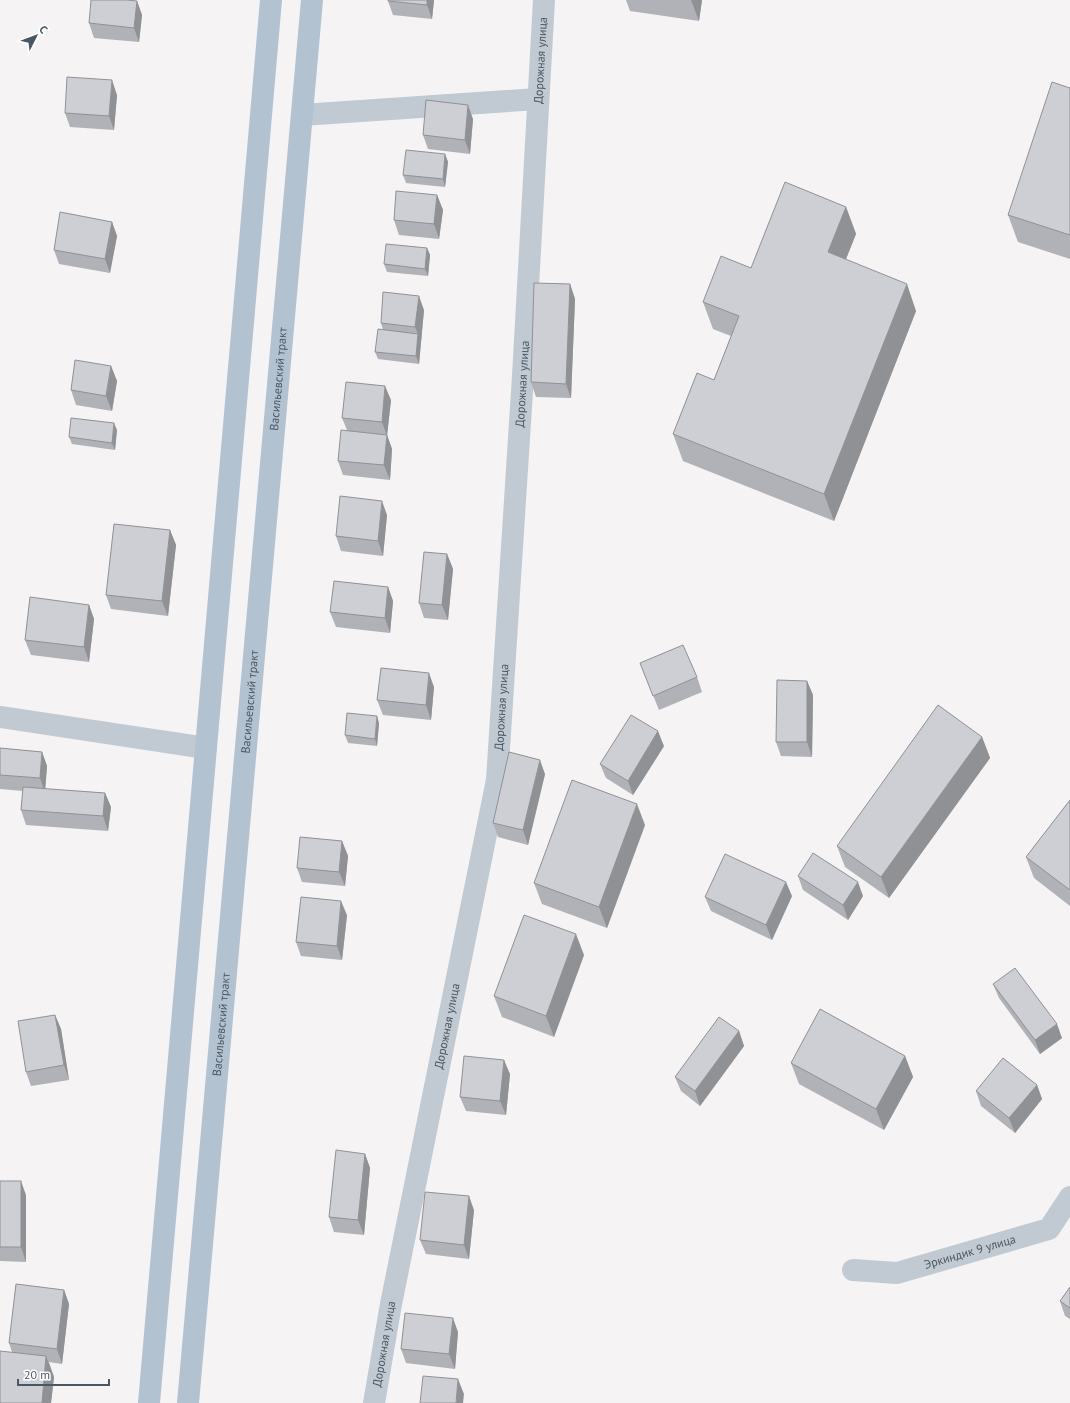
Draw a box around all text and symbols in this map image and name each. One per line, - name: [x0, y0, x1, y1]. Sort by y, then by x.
- north arrow: [16, 16, 56, 56]
- street label: Дорожная улица: [530, 16, 550, 104]
- text: С: [36, 22, 51, 36]
- street label: Васильевский тракт: [266, 326, 290, 431]
- street label: Дорожная улица: [512, 340, 532, 428]
- street label: Васильевский тракт: [237, 649, 262, 754]
- street label: Дорожная улица: [491, 663, 511, 751]
- street label: Васильевский тракт: [209, 972, 233, 1077]
- street label: Дорожная улица: [431, 982, 463, 1070]
- street label: Эркиндик 9 улица: [922, 1231, 1017, 1272]
- street label: Дорожная улица: [369, 1299, 398, 1388]
- scale bar: [18, 1361, 109, 1387]
- text: 20 m: [24, 1367, 50, 1382]

